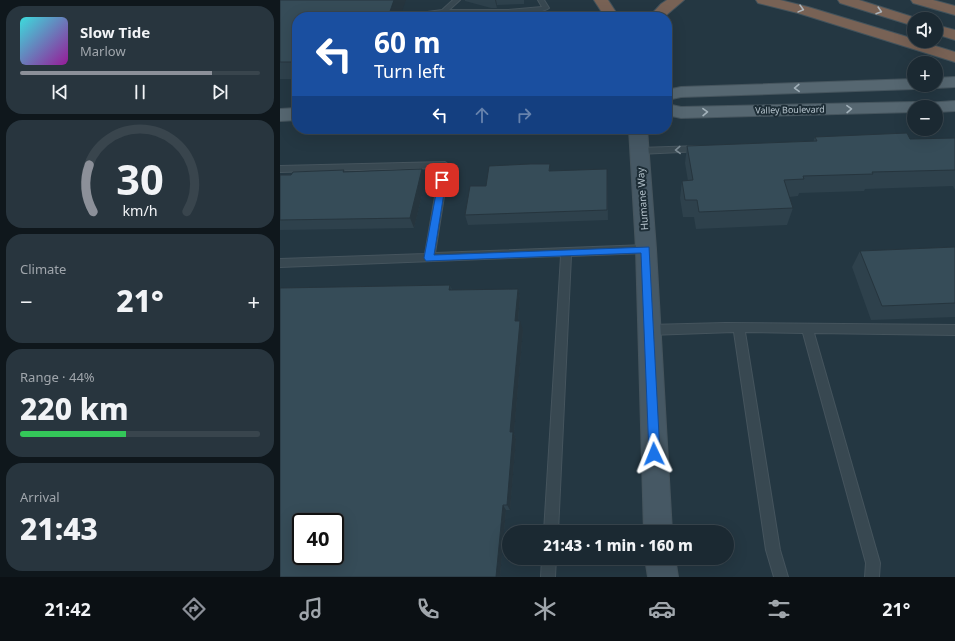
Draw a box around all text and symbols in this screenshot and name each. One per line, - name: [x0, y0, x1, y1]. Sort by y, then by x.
- one-way arrow: [798, 4, 805, 13]
- one-way arrow: [876, 6, 883, 15]
- map controls: [907, 12, 943, 136]
- button: sound: [907, 12, 943, 48]
- text: Slow Tide: [80, 22, 150, 42]
- text: 60 m: [374, 23, 441, 61]
- icon: left: [308, 28, 360, 80]
- text: Marlow: [80, 42, 126, 60]
- button: +: [907, 56, 943, 92]
- text: Turn left: [374, 59, 445, 83]
- icon: previous: [49, 81, 71, 103]
- icon: pause: [129, 81, 151, 103]
- icon: next: [209, 81, 231, 103]
- one-way arrow: [794, 83, 800, 92]
- button: −: [907, 100, 943, 136]
- street label: Valley Boulevard: [755, 102, 825, 117]
- icon: left: [429, 104, 451, 126]
- icon: ahead: [471, 104, 493, 126]
- icon: right: [513, 104, 535, 126]
- one-way arrow: [846, 105, 852, 113]
- one-way arrow: [702, 108, 708, 116]
- one-way arrow: [675, 146, 681, 154]
- text: 30: [116, 151, 164, 207]
- pin: [425, 163, 459, 197]
- street label: Humane Way: [633, 166, 651, 231]
- icon: arrive: [431, 169, 453, 191]
- text: km/h: [122, 201, 158, 220]
- text: Climate: [20, 260, 66, 278]
- text: 21°: [116, 280, 164, 321]
- text: −: [20, 286, 33, 316]
- text: +: [247, 286, 260, 316]
- text: Range · 44%: [20, 368, 95, 386]
- text: 220 km: [20, 388, 129, 429]
- position arrow: [633, 433, 675, 475]
- text: Arrival: [20, 488, 60, 506]
- text: 21:43: [20, 508, 98, 549]
- speed limit sign: 40: [292, 513, 344, 565]
- text: 21:43 · 1 min · 160 m: [543, 535, 693, 555]
- icon: directions: [180, 595, 208, 623]
- icon: music: [297, 595, 325, 623]
- icon: phone: [414, 595, 442, 623]
- icon: climate: [531, 595, 559, 623]
- icon: car: [648, 595, 676, 623]
- icon: filters: [765, 595, 793, 623]
- text: 21:42: [45, 597, 91, 621]
- text: 21°: [882, 597, 910, 621]

